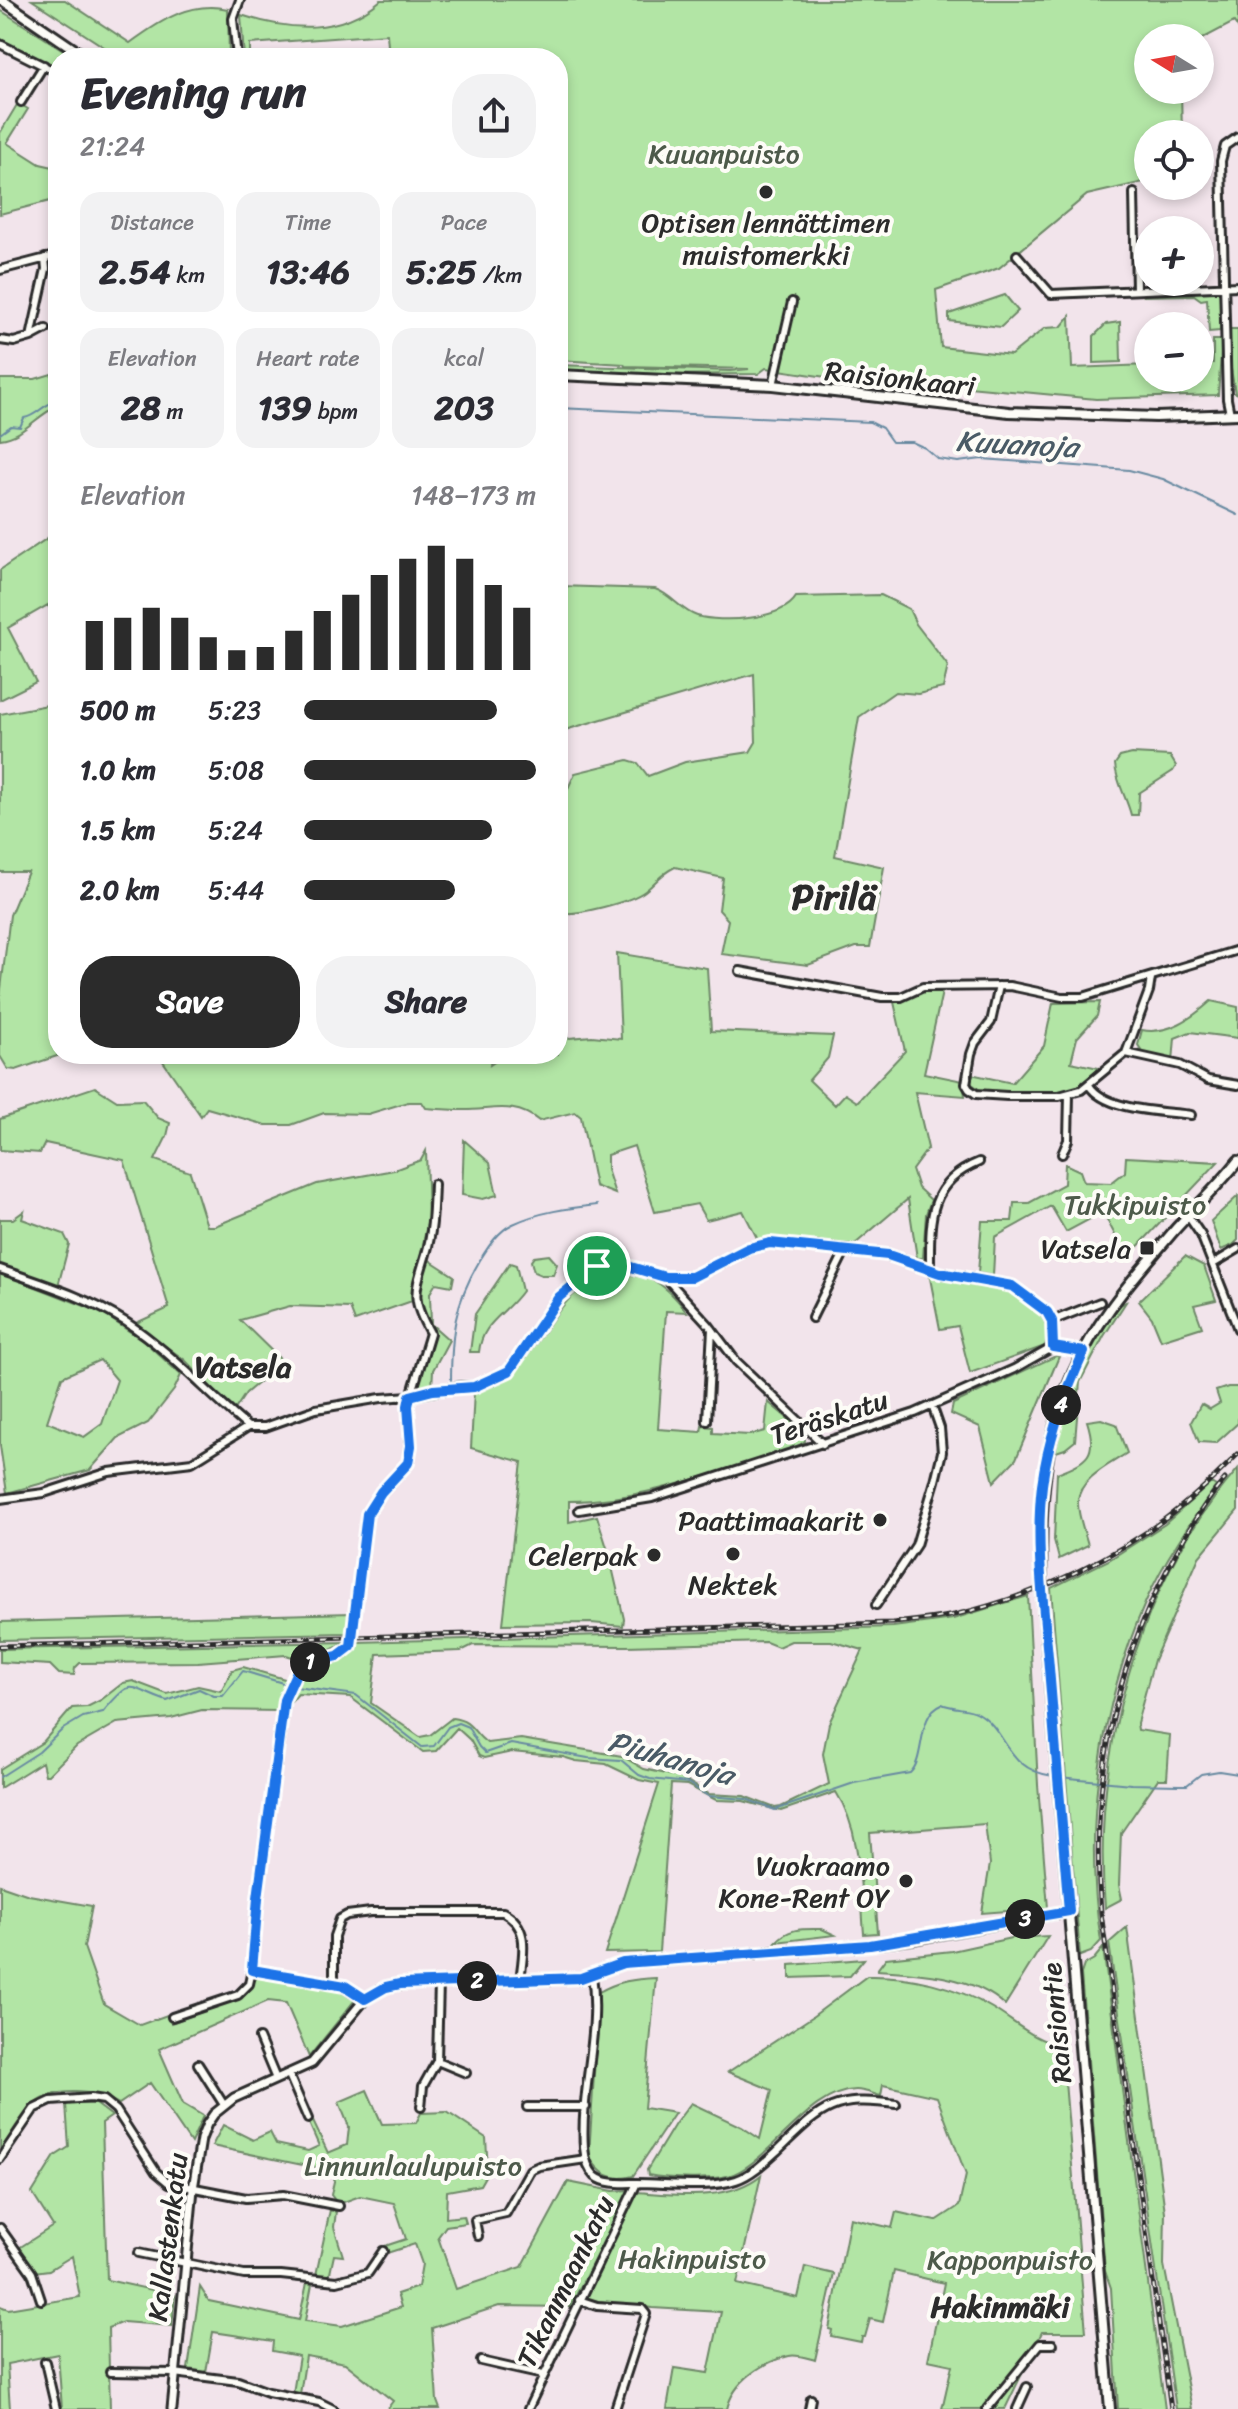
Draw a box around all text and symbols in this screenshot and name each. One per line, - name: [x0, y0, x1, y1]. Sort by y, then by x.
- north arrow: [1134, 24, 1214, 104]
- map controls: [1134, 24, 1214, 392]
- text: Evening run: [80, 54, 306, 132]
- button: share: [452, 74, 536, 158]
- button: locate: [1134, 120, 1214, 200]
- text: 21:24: [80, 123, 145, 169]
- park label: Kuuanpuisto: [648, 129, 800, 178]
- marker: Optisen lennättimen muistomerkki: [757, 183, 775, 201]
- place label: Optisen lennättimen muistomerkki: [642, 198, 890, 279]
- text: Distance: [110, 203, 194, 242]
- text: Time: [285, 203, 331, 242]
- text: Pace: [441, 203, 487, 242]
- button: +: [1134, 216, 1214, 296]
- text: 2.54: [99, 242, 171, 302]
- text: 13:46: [266, 242, 350, 302]
- text: 5:25: [406, 242, 477, 302]
- text: km: [171, 256, 205, 295]
- text: /km: [477, 256, 522, 295]
- button: −: [1134, 312, 1214, 392]
- text: Elevation: [107, 339, 197, 378]
- text: Heart rate: [256, 339, 360, 378]
- text: kcal: [444, 339, 484, 378]
- street label: Raisionkaari: [822, 346, 979, 411]
- text: 28: [121, 378, 161, 438]
- text: 139: [258, 378, 312, 438]
- text: 203: [434, 378, 494, 438]
- text: m: [161, 392, 183, 431]
- text: bpm: [312, 392, 358, 431]
- water label: Kuuanoja: [955, 414, 1083, 474]
- text: Elevation: [80, 472, 185, 518]
- text: 148–173 m: [411, 472, 536, 518]
- text: 500 m: [80, 687, 155, 733]
- text: 5:23: [208, 687, 261, 733]
- text: 1.0 km: [80, 747, 156, 793]
- text: 5:08: [208, 747, 264, 793]
- text: 1.5 km: [80, 807, 155, 853]
- text: 5:24: [208, 807, 263, 853]
- district label: Pirilä: [792, 865, 878, 929]
- text: 2.0 km: [80, 867, 160, 913]
- text: 5:44: [208, 867, 264, 913]
- button: Save: [80, 956, 300, 1048]
- button: Share: [316, 956, 536, 1048]
- park label: Tukkipuisto: [1064, 1180, 1206, 1229]
- place label: Vatsela: [1041, 1224, 1131, 1273]
- pin: [563, 1232, 631, 1300]
- marker: Vatsela: [1138, 1239, 1156, 1257]
- icon: arrive: [575, 1244, 619, 1288]
- district label: Vatsela: [195, 1340, 292, 1394]
- street label: Teräskatu: [764, 1375, 895, 1460]
- pin: 4: [1041, 1385, 1081, 1425]
- text: 4: [1054, 1385, 1068, 1424]
- place label: Paattimaakarit: [678, 1496, 864, 1545]
- marker: Paattimaakarit: [871, 1511, 889, 1529]
- place label: Celerpak: [529, 1531, 638, 1580]
- marker: Nektek: [724, 1545, 742, 1563]
- marker: Celerpak: [645, 1546, 663, 1564]
- place label: Nektek: [688, 1560, 778, 1609]
- pin: 1: [290, 1642, 330, 1682]
- text: 1: [305, 1642, 315, 1681]
- water label: Piuhanoja: [602, 1714, 744, 1803]
- place label: Vuokraamo Kone-Rent OY: [718, 1841, 890, 1922]
- marker: Vuokraamo Kone-Rent OY: [897, 1872, 915, 1890]
- pin: 3: [1005, 1899, 1045, 1939]
- text: 3: [1019, 1899, 1031, 1938]
- street label: Raisiontie: [1027, 1960, 1086, 2085]
- pin: 2: [457, 1961, 497, 2001]
- text: 2: [471, 1961, 483, 2000]
- park label: Linnunlaulupuisto: [304, 2141, 522, 2190]
- street label: Kallastenkatu: [133, 2150, 202, 2324]
- street label: Tikanmaankatu: [502, 2186, 629, 2376]
- park label: Hakinpuisto: [618, 2234, 766, 2283]
- park label: Kapponpuisto: [927, 2235, 1093, 2284]
- district label: Hakinmäki: [931, 2280, 1071, 2334]

